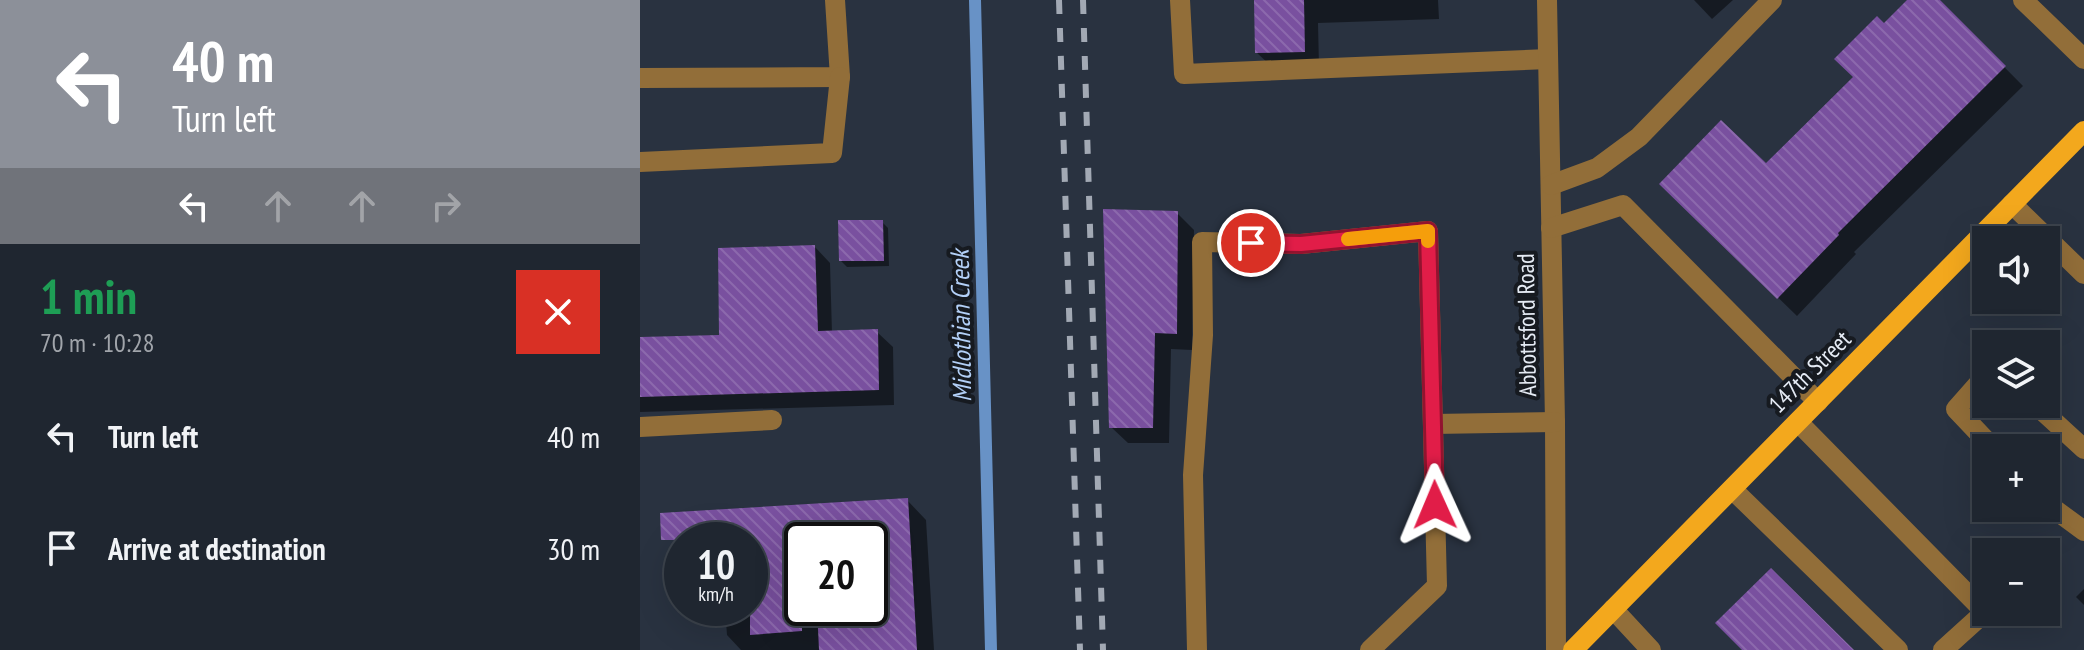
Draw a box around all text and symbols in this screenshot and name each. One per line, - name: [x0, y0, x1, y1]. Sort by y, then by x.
- text: 40 m: [172, 25, 274, 97]
- icon: left: [40, 32, 144, 136]
- text: Turn left: [172, 95, 276, 142]
- icon: left: [172, 184, 216, 228]
- icon: ahead: [256, 184, 300, 228]
- icon: ahead: [340, 184, 384, 228]
- icon: right: [424, 184, 468, 228]
- pin: [1217, 209, 1285, 277]
- icon: arrive: [1229, 221, 1273, 265]
- map controls: [1972, 226, 2060, 626]
- button: sound: [1972, 226, 2060, 314]
- water label: Midlothian Creek: [943, 247, 978, 402]
- street label: Abbottsford Road: [1510, 253, 1543, 397]
- text: 1 min: [40, 265, 137, 327]
- button: close: [516, 270, 600, 354]
- street label: 147th Street: [1762, 324, 1858, 419]
- text: 70 m · 10:28: [40, 326, 155, 359]
- button: layers: [1972, 330, 2060, 418]
- icon: left: [40, 414, 84, 458]
- text: Turn left: [108, 417, 198, 456]
- text: 40 m: [547, 417, 600, 456]
- button: +: [1972, 434, 2060, 522]
- position arrow: [1393, 463, 1477, 547]
- speed limit sign: 20: [784, 522, 888, 626]
- icon: arrive: [40, 526, 84, 570]
- text: Arrive at destination: [108, 529, 326, 568]
- text: 30 m: [547, 529, 600, 568]
- text: 10: [697, 538, 735, 590]
- button: −: [1972, 538, 2060, 626]
- text: km/h: [698, 581, 734, 607]

